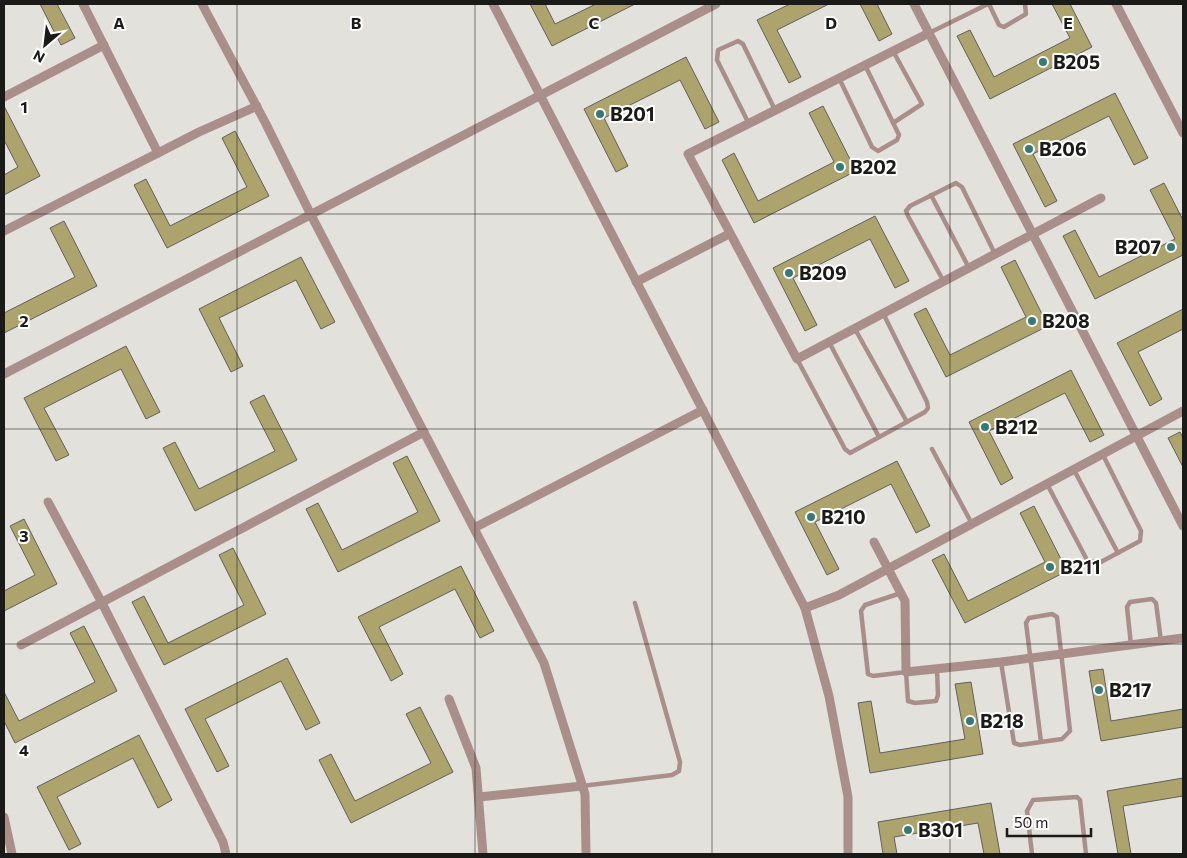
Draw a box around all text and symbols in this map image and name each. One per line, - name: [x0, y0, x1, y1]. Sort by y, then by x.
- text: A: [113, 13, 125, 32]
- text: B: [351, 13, 362, 32]
- text: C: [589, 13, 600, 32]
- text: D: [825, 13, 837, 32]
- text: E: [1063, 13, 1073, 32]
- north arrow: [20, 20, 70, 70]
- text: N: [30, 47, 47, 67]
- place label: B205: [1053, 50, 1100, 73]
- marker: B205: [1037, 56, 1049, 68]
- text: 1: [20, 97, 28, 116]
- place label: B201: [610, 102, 655, 125]
- marker: B201: [594, 108, 606, 120]
- place label: B206: [1039, 137, 1087, 160]
- marker: B206: [1023, 143, 1035, 155]
- place label: B202: [850, 155, 897, 178]
- marker: B202: [834, 161, 846, 173]
- place label: B207: [1115, 235, 1161, 258]
- marker: B207: [1165, 241, 1177, 253]
- place label: B209: [799, 261, 847, 284]
- marker: B209: [783, 267, 795, 279]
- place label: B208: [1042, 309, 1090, 332]
- text: 2: [19, 311, 29, 330]
- marker: B208: [1026, 315, 1038, 327]
- place label: B212: [995, 415, 1038, 438]
- marker: B212: [979, 421, 991, 433]
- place label: B210: [821, 505, 866, 528]
- marker: B210: [805, 511, 817, 523]
- text: 3: [19, 526, 29, 545]
- place label: B211: [1060, 555, 1101, 578]
- marker: B211: [1044, 561, 1056, 573]
- place label: B217: [1109, 678, 1151, 701]
- marker: B217: [1093, 684, 1105, 696]
- place label: B218: [980, 709, 1024, 732]
- marker: B218: [964, 715, 976, 727]
- text: 4: [19, 740, 29, 759]
- scale bar: [1007, 806, 1091, 838]
- text: 50 m: [1014, 813, 1048, 831]
- place label: B301: [918, 818, 963, 841]
- marker: B301: [902, 824, 914, 836]

